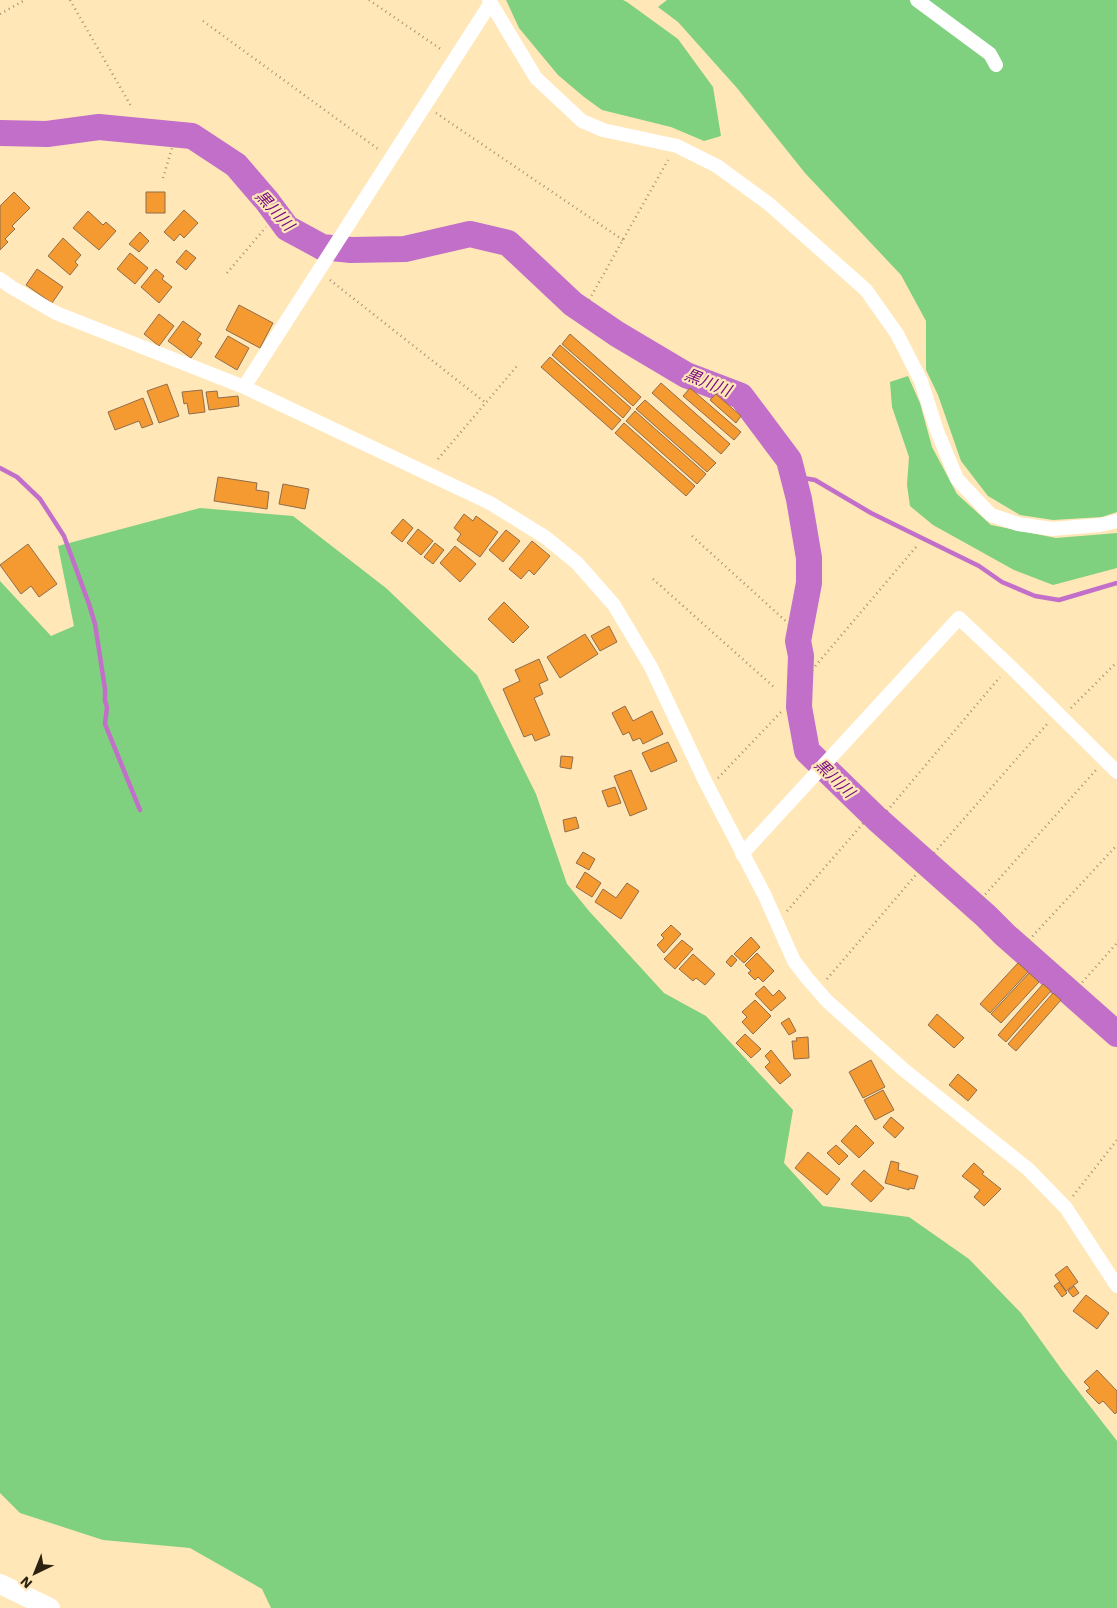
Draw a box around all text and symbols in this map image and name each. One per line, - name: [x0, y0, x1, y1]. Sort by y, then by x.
- water label: 黒川川: [251, 186, 299, 236]
- water label: 黒川川: [682, 365, 735, 401]
- water label: 黒川川: [811, 755, 860, 803]
- north arrow: [10, 1548, 60, 1598]
- text: N: [17, 1573, 35, 1592]

